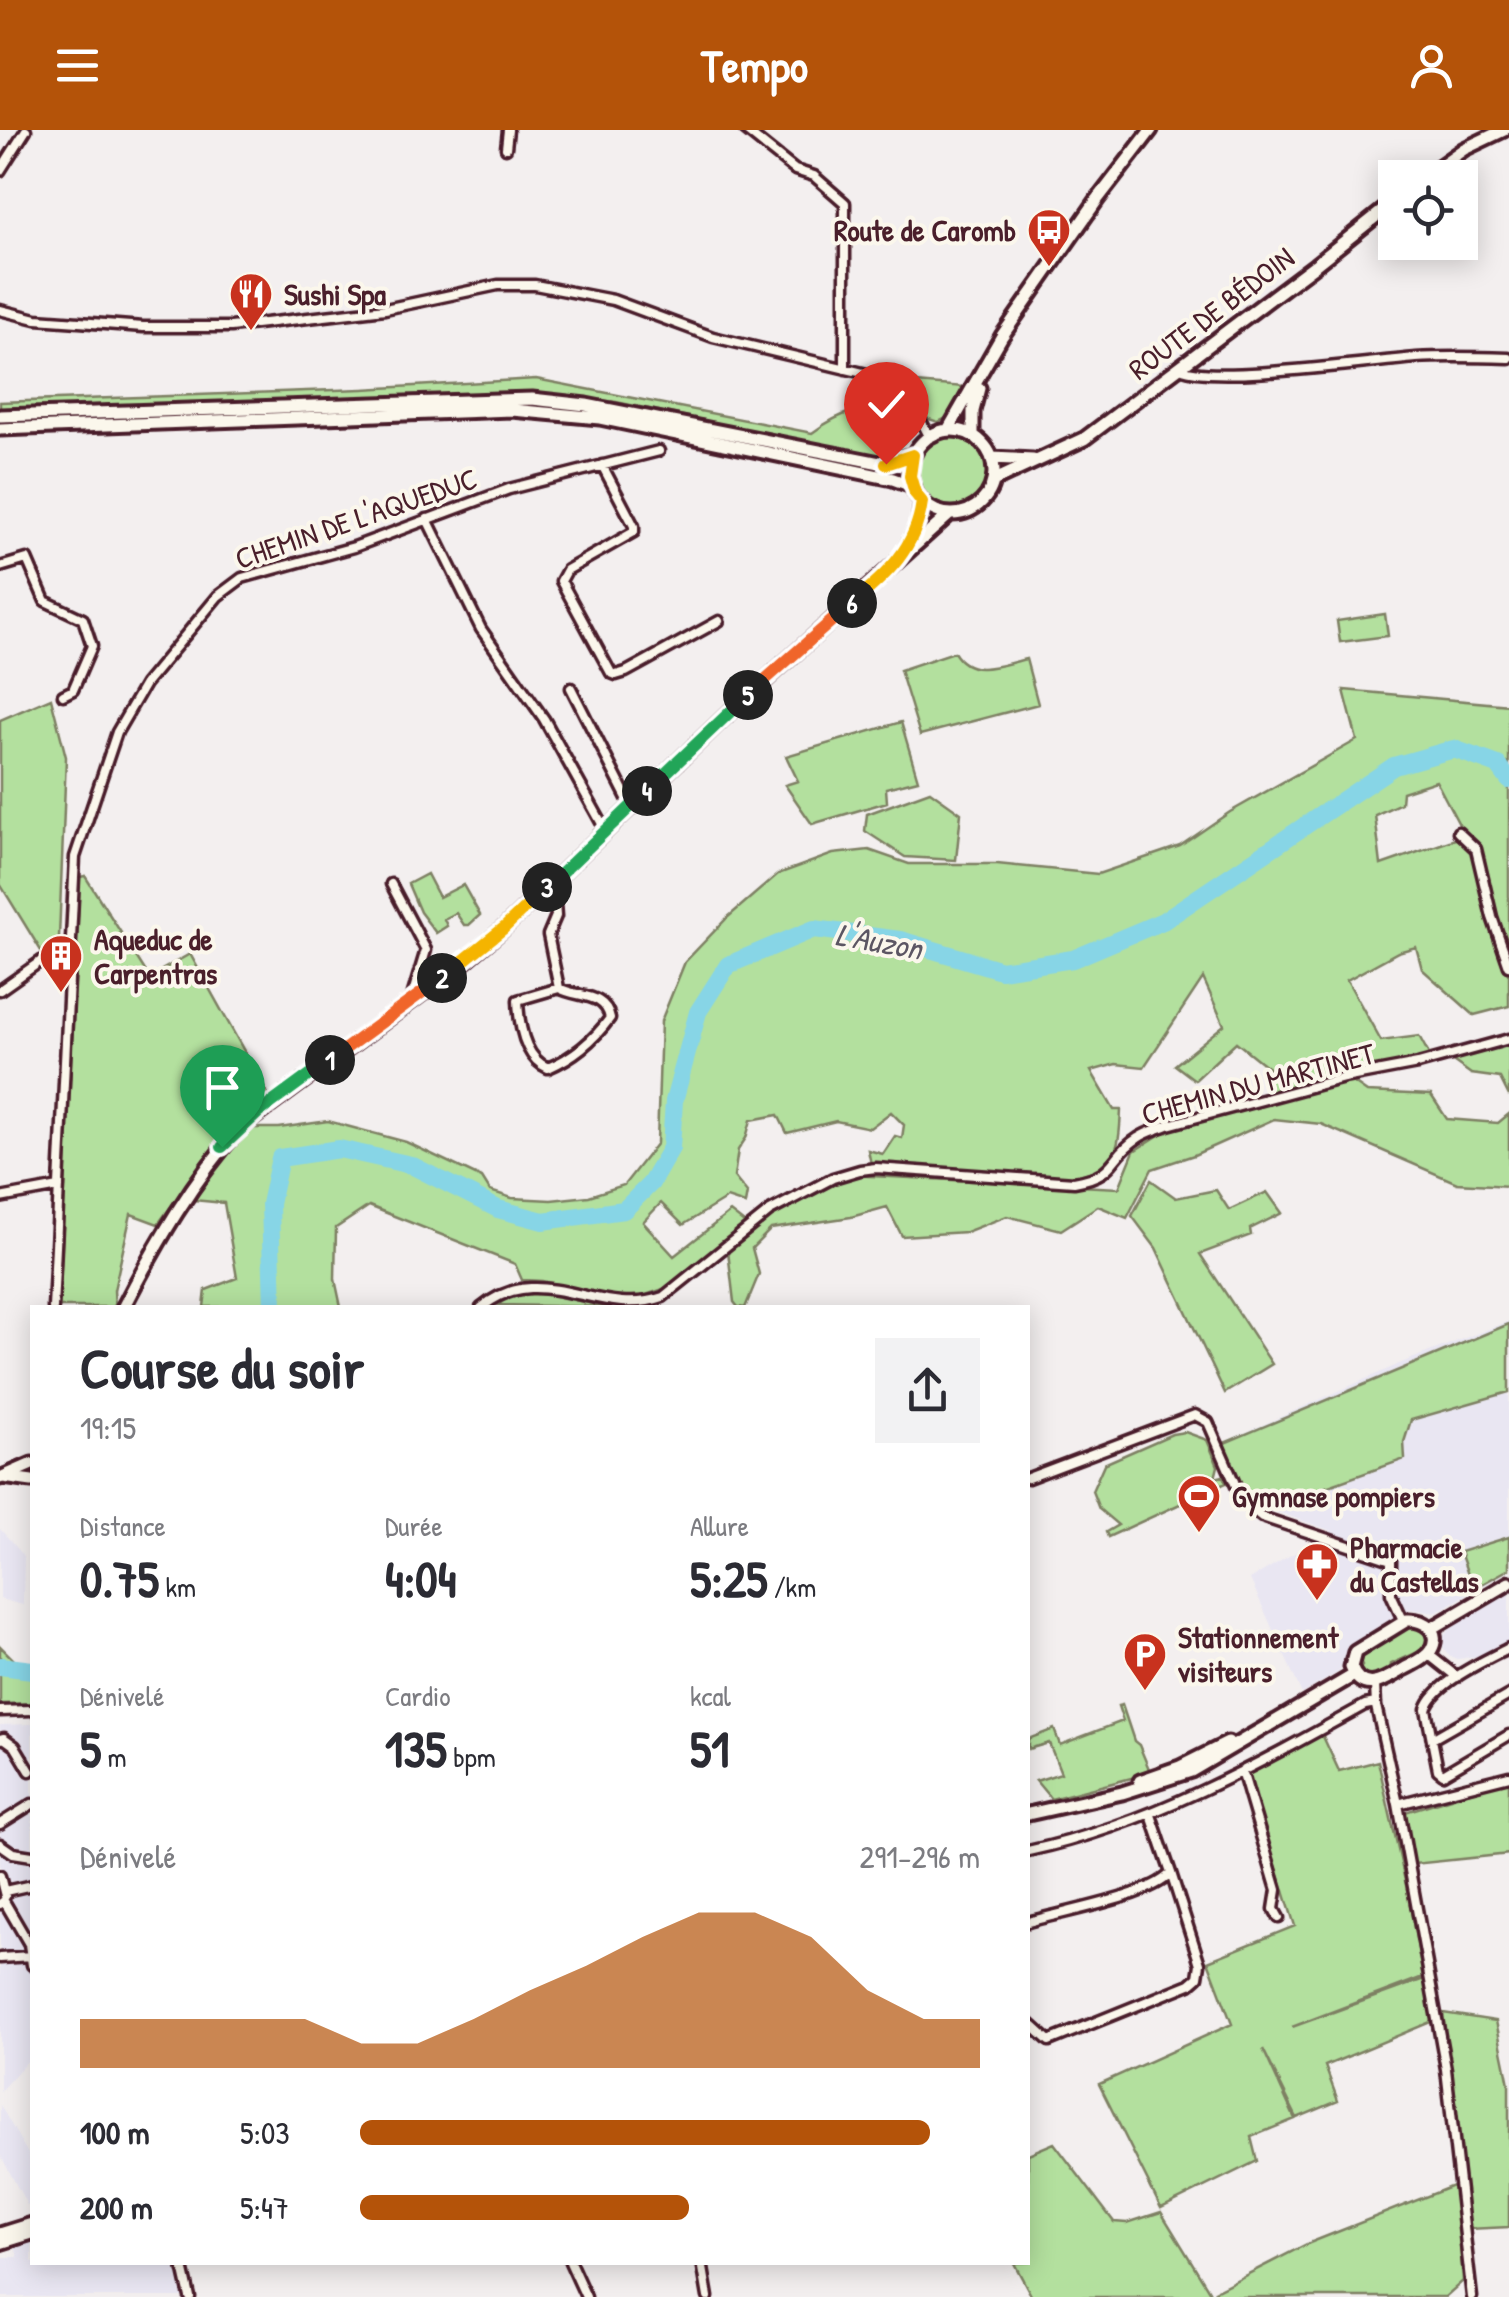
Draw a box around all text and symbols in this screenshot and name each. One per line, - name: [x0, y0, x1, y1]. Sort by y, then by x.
- text: Tempo: [701, 35, 808, 96]
- icon: menu: [50, 38, 105, 93]
- icon: person: [1404, 38, 1459, 93]
- map controls: [1378, 160, 1478, 260]
- button: locate: [1378, 160, 1478, 260]
- bus stop icon: Route de Caromb: [1026, 207, 1072, 268]
- place label: Route de Caromb: [834, 210, 1016, 250]
- street label: ROUTE DE BÉDOIN: [1120, 237, 1302, 389]
- restaurant icon: Sushi Spa: [228, 271, 274, 332]
- place label: Sushi Spa: [284, 274, 386, 315]
- pin: [844, 362, 929, 465]
- icon: check: [859, 377, 914, 432]
- street label: CHEMIN DE L'AQUEDUC: [230, 458, 482, 578]
- pin: 6: [827, 578, 877, 628]
- text: 6: [846, 584, 858, 622]
- pin: 5: [723, 670, 773, 720]
- text: 5: [742, 676, 754, 714]
- pin: 4: [622, 766, 672, 816]
- text: 4: [642, 772, 652, 810]
- pin: 3: [522, 862, 572, 912]
- text: 3: [541, 868, 553, 906]
- water label: L'Auzon: [833, 912, 928, 970]
- place label: Aqueduc de Carpentras: [94, 919, 218, 994]
- building icon: Aqueduc de Carpentras: [38, 933, 84, 994]
- pin: 2: [417, 953, 467, 1003]
- text: 2: [435, 959, 449, 997]
- street label: CHEMIN DU MARTINET: [1137, 1032, 1380, 1133]
- pin: 1: [305, 1035, 355, 1085]
- text: 1: [325, 1041, 335, 1079]
- pin: [180, 1045, 265, 1148]
- icon: arrive: [195, 1060, 250, 1115]
- text: Course du soir: [80, 1331, 364, 1405]
- button: share: [875, 1338, 980, 1443]
- text: 19:15: [80, 1406, 136, 1449]
- sports icon: Gymnase pompiers: [1176, 1473, 1222, 1534]
- place label: Gymnase pompiers: [1232, 1476, 1436, 1517]
- text: Distance: [80, 1507, 166, 1545]
- text: Durée: [385, 1507, 443, 1545]
- text: Allure: [690, 1507, 749, 1545]
- place label: Pharmacie du Castellas: [1350, 1527, 1479, 1601]
- pharmacy icon: Pharmacie du Castellas: [1294, 1541, 1340, 1602]
- text: 0.75: [80, 1545, 159, 1613]
- text: 4:04: [385, 1545, 457, 1613]
- text: 5:25: [690, 1545, 767, 1613]
- text: km: [159, 1568, 196, 1606]
- text: /km: [767, 1568, 816, 1606]
- place label: Stationnement visiteurs: [1178, 1617, 1340, 1691]
- parking icon: Stationnement visiteurs: [1122, 1631, 1168, 1692]
- text: Dénivelé: [80, 1677, 164, 1715]
- text: Cardio: [385, 1677, 451, 1715]
- text: kcal: [690, 1677, 731, 1715]
- text: 5: [80, 1715, 101, 1783]
- text: 135: [385, 1715, 447, 1783]
- text: 51: [690, 1715, 729, 1783]
- text: m: [101, 1738, 127, 1776]
- text: bpm: [447, 1738, 496, 1776]
- text: Dénivelé: [80, 1835, 176, 1878]
- text: 291–296 m: [860, 1835, 980, 1878]
- text: 100 m: [80, 2111, 149, 2154]
- text: 5:03: [240, 2111, 290, 2154]
- text: 200 m: [80, 2186, 153, 2229]
- text: 5:47: [240, 2186, 289, 2229]

